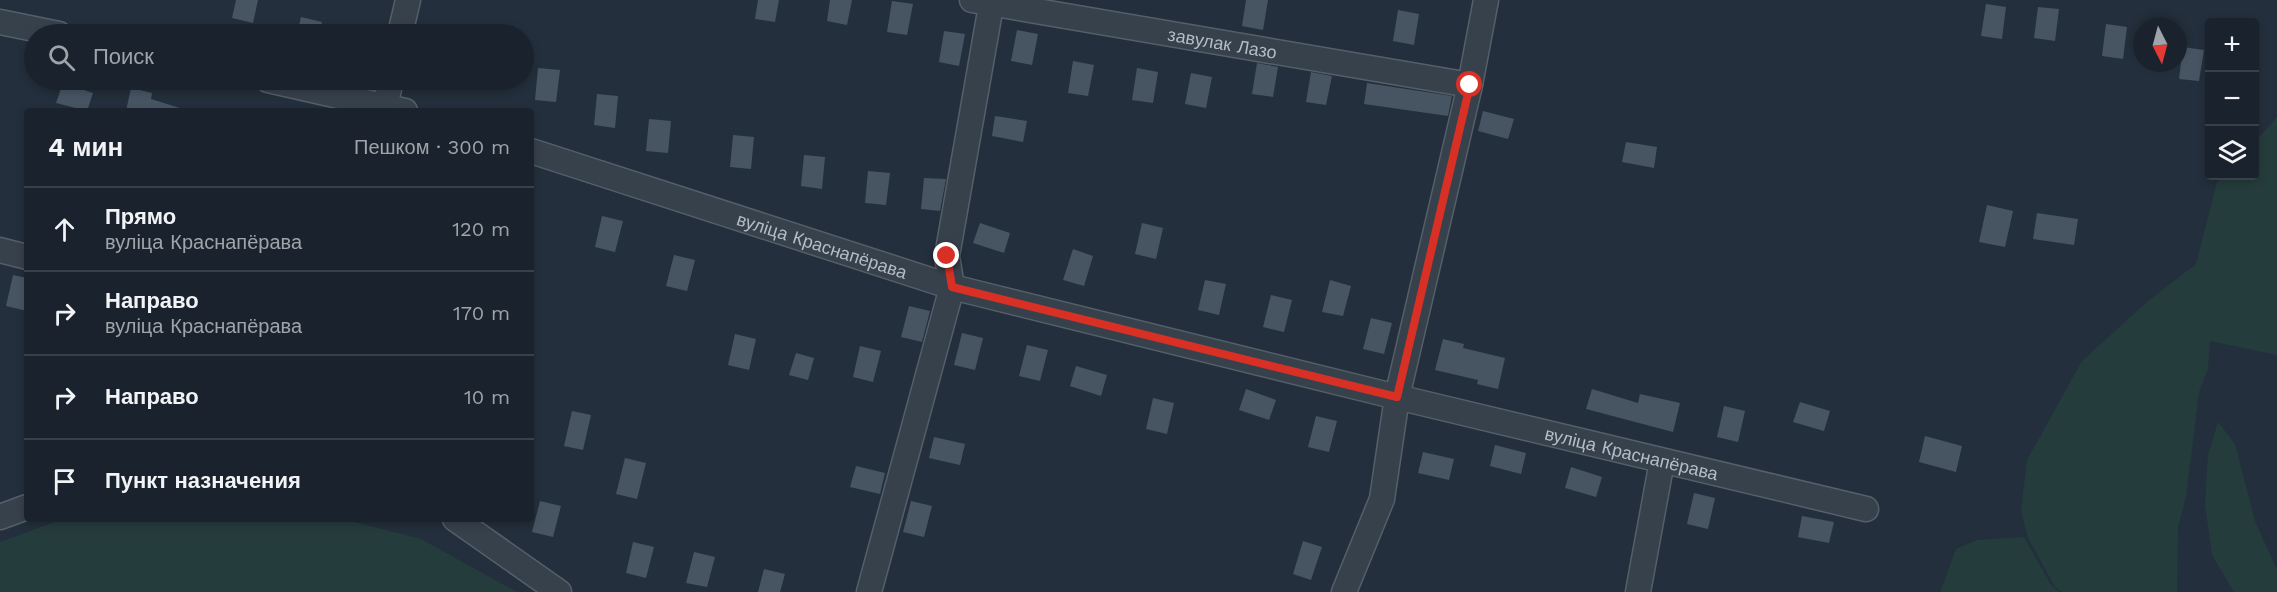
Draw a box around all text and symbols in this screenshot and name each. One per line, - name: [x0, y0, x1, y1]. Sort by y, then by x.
- north arrow: [2133, 18, 2187, 72]
- map controls: [2205, 18, 2259, 180]
- button: +: [2205, 18, 2259, 72]
- street label: завулак Лазо: [1166, 23, 1279, 62]
- search box: [24, 24, 534, 90]
- icon: search: [45, 41, 78, 74]
- text: Поиск: [93, 44, 154, 69]
- route start: [1456, 71, 1482, 97]
- button: −: [2205, 72, 2259, 126]
- button: layers: [2205, 126, 2259, 180]
- text: 4 мин: [48, 132, 123, 162]
- text: Пешком · 300 m: [354, 135, 510, 159]
- text: Прямо: [105, 204, 176, 229]
- street label: вуліца Краснапёрава: [735, 208, 911, 283]
- icon: ahead: [48, 213, 81, 246]
- text: 120 m: [452, 217, 510, 241]
- text: вуліца Краснапёрава: [105, 230, 302, 254]
- route end: [933, 242, 959, 268]
- text: Направо: [105, 288, 199, 313]
- icon: right: [48, 297, 81, 330]
- text: 170 m: [453, 301, 510, 325]
- text: вуліца Краснапёрава: [105, 314, 302, 338]
- icon: right: [48, 381, 81, 414]
- text: Направо: [105, 384, 199, 409]
- text: 10 m: [464, 385, 510, 409]
- street label: вуліца Краснапёрава: [1543, 422, 1721, 484]
- icon: arrive: [48, 465, 81, 498]
- text: Пункт назначения: [105, 468, 301, 493]

